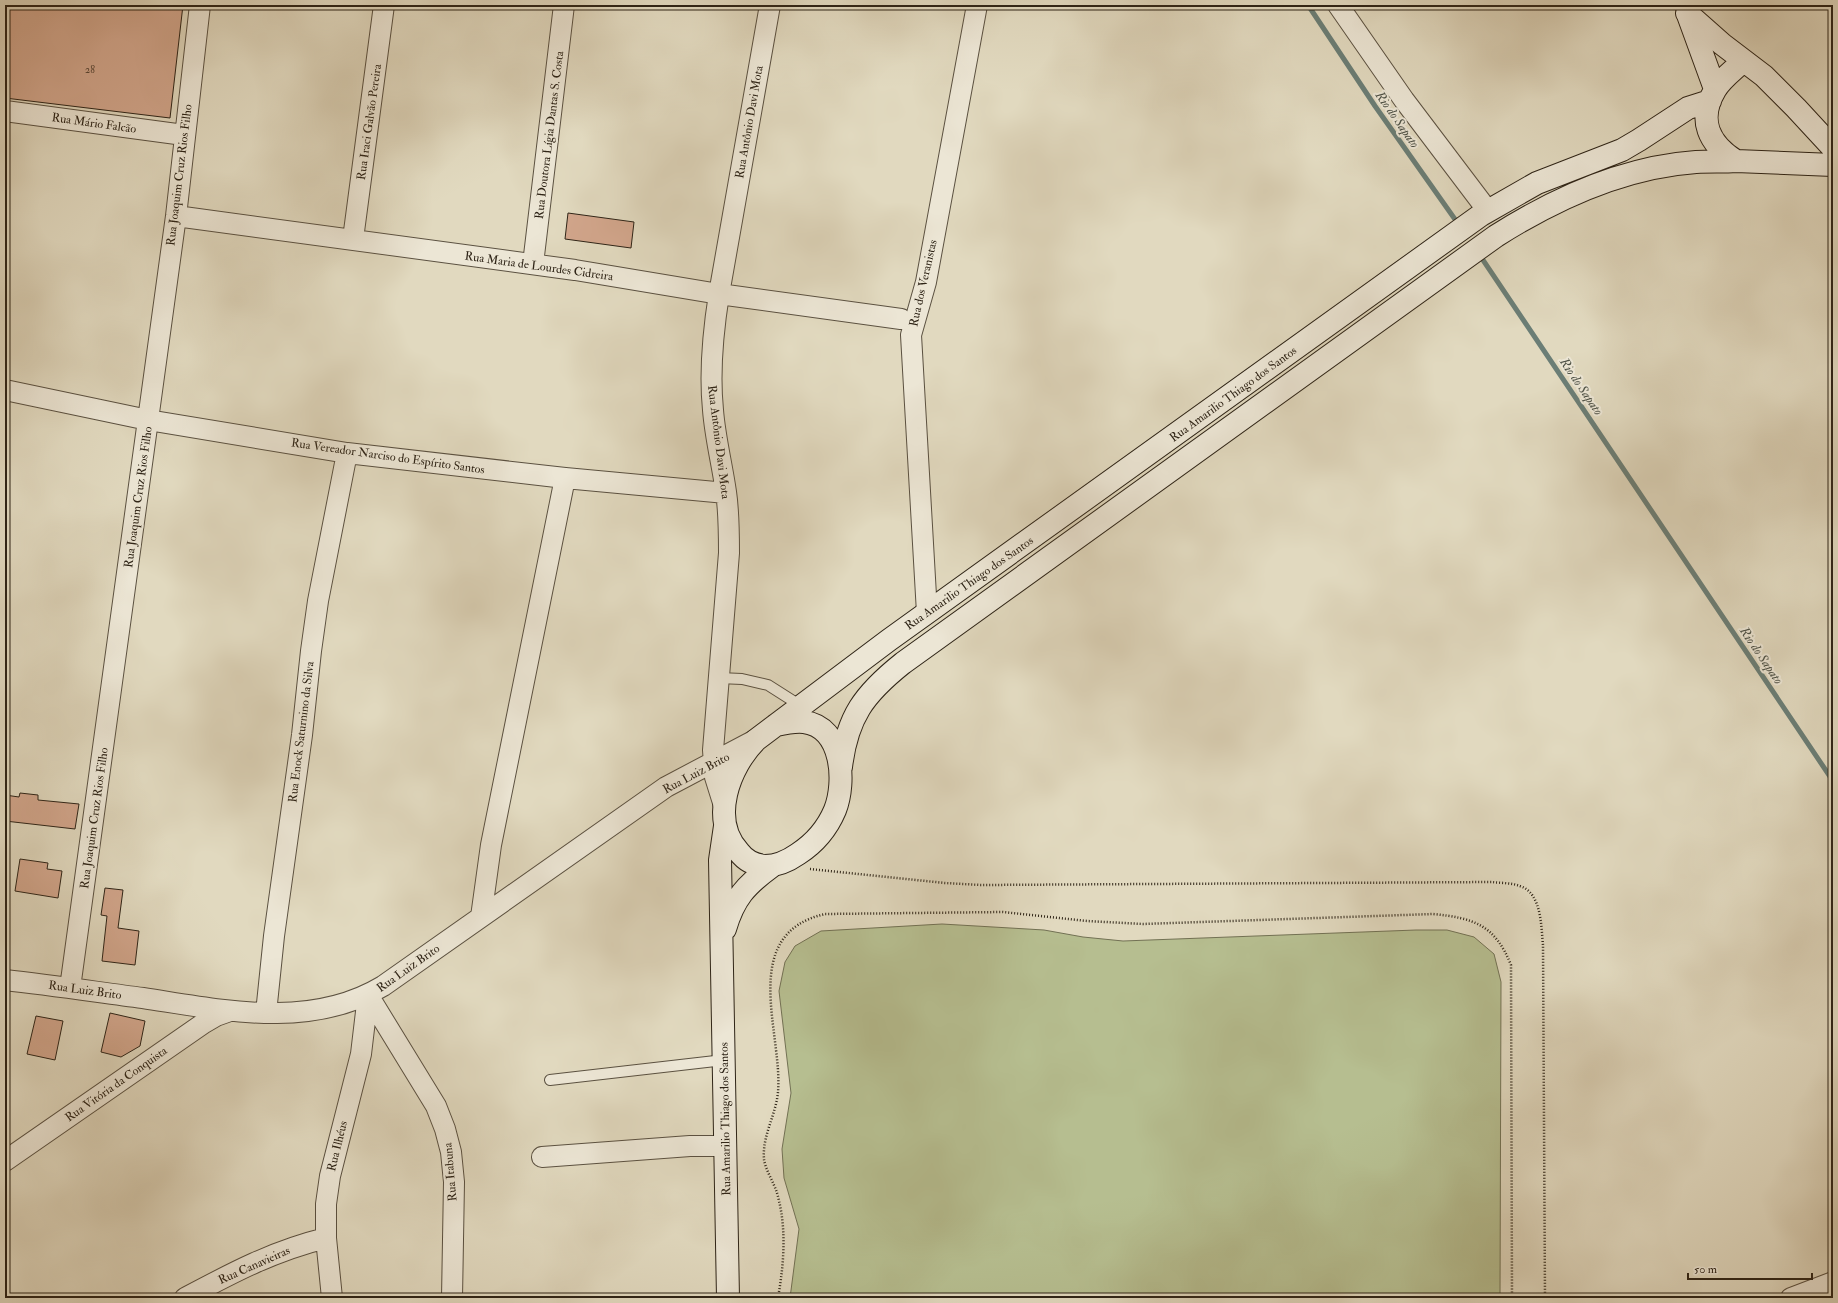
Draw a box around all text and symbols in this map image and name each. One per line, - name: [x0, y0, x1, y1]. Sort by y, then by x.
- street label: Rua Doutora Lígia Dantas S. Costa: [532, 49, 567, 220]
- street label: Rua Iraci Galvão Pereira: [354, 62, 385, 181]
- street label: Rua Antônio Davi Mota: [732, 63, 767, 180]
- house number: 28: [85, 64, 95, 76]
- water label: Rio do Sapato: [1371, 87, 1423, 151]
- street label: Rua Joaquim Cruz Rios Filho: [163, 103, 196, 247]
- street label: Rua Mário Falcão: [51, 110, 137, 137]
- street label: Rua dos Veranistas: [906, 238, 941, 328]
- street label: Rua Maria de Lourdes Cidreira: [464, 249, 615, 284]
- street label: Rua Amarilio Thiago dos Santos: [1167, 343, 1300, 446]
- water label: Rio do Sapato: [1556, 354, 1606, 419]
- street label: Rua Antônio Davi Mota: [704, 384, 733, 501]
- street label: Rua Joaquim Cruz Rios Filho: [121, 425, 156, 569]
- street label: Rua Vereador Narciso do Espírito Santos: [290, 435, 486, 478]
- street label: Rua Amarilio Thiago dos Santos: [902, 533, 1036, 634]
- water label: Rio do Sapato: [1736, 623, 1786, 688]
- street label: Rua Enock Saturnino da Silva: [285, 660, 318, 804]
- street label: Rua Joaquim Cruz Rios Filho: [77, 746, 112, 890]
- street label: Rua Luiz Brito: [660, 749, 732, 797]
- street label: Rua Luiz Brito: [374, 941, 443, 996]
- street label: Rua Luiz Brito: [47, 978, 123, 1003]
- street label: Rua Amarilio Thiago dos Santos: [717, 1042, 734, 1196]
- street label: Rua Vitória da Conquista: [62, 1043, 171, 1125]
- street label: Rua Ilhéus: [324, 1119, 351, 1173]
- street label: Rua Itabuna: [440, 1141, 461, 1202]
- street label: Rua Canavieiras: [216, 1243, 292, 1288]
- scale bar: [1688, 1255, 1812, 1281]
- text: 50 m: [1694, 1262, 1718, 1277]

